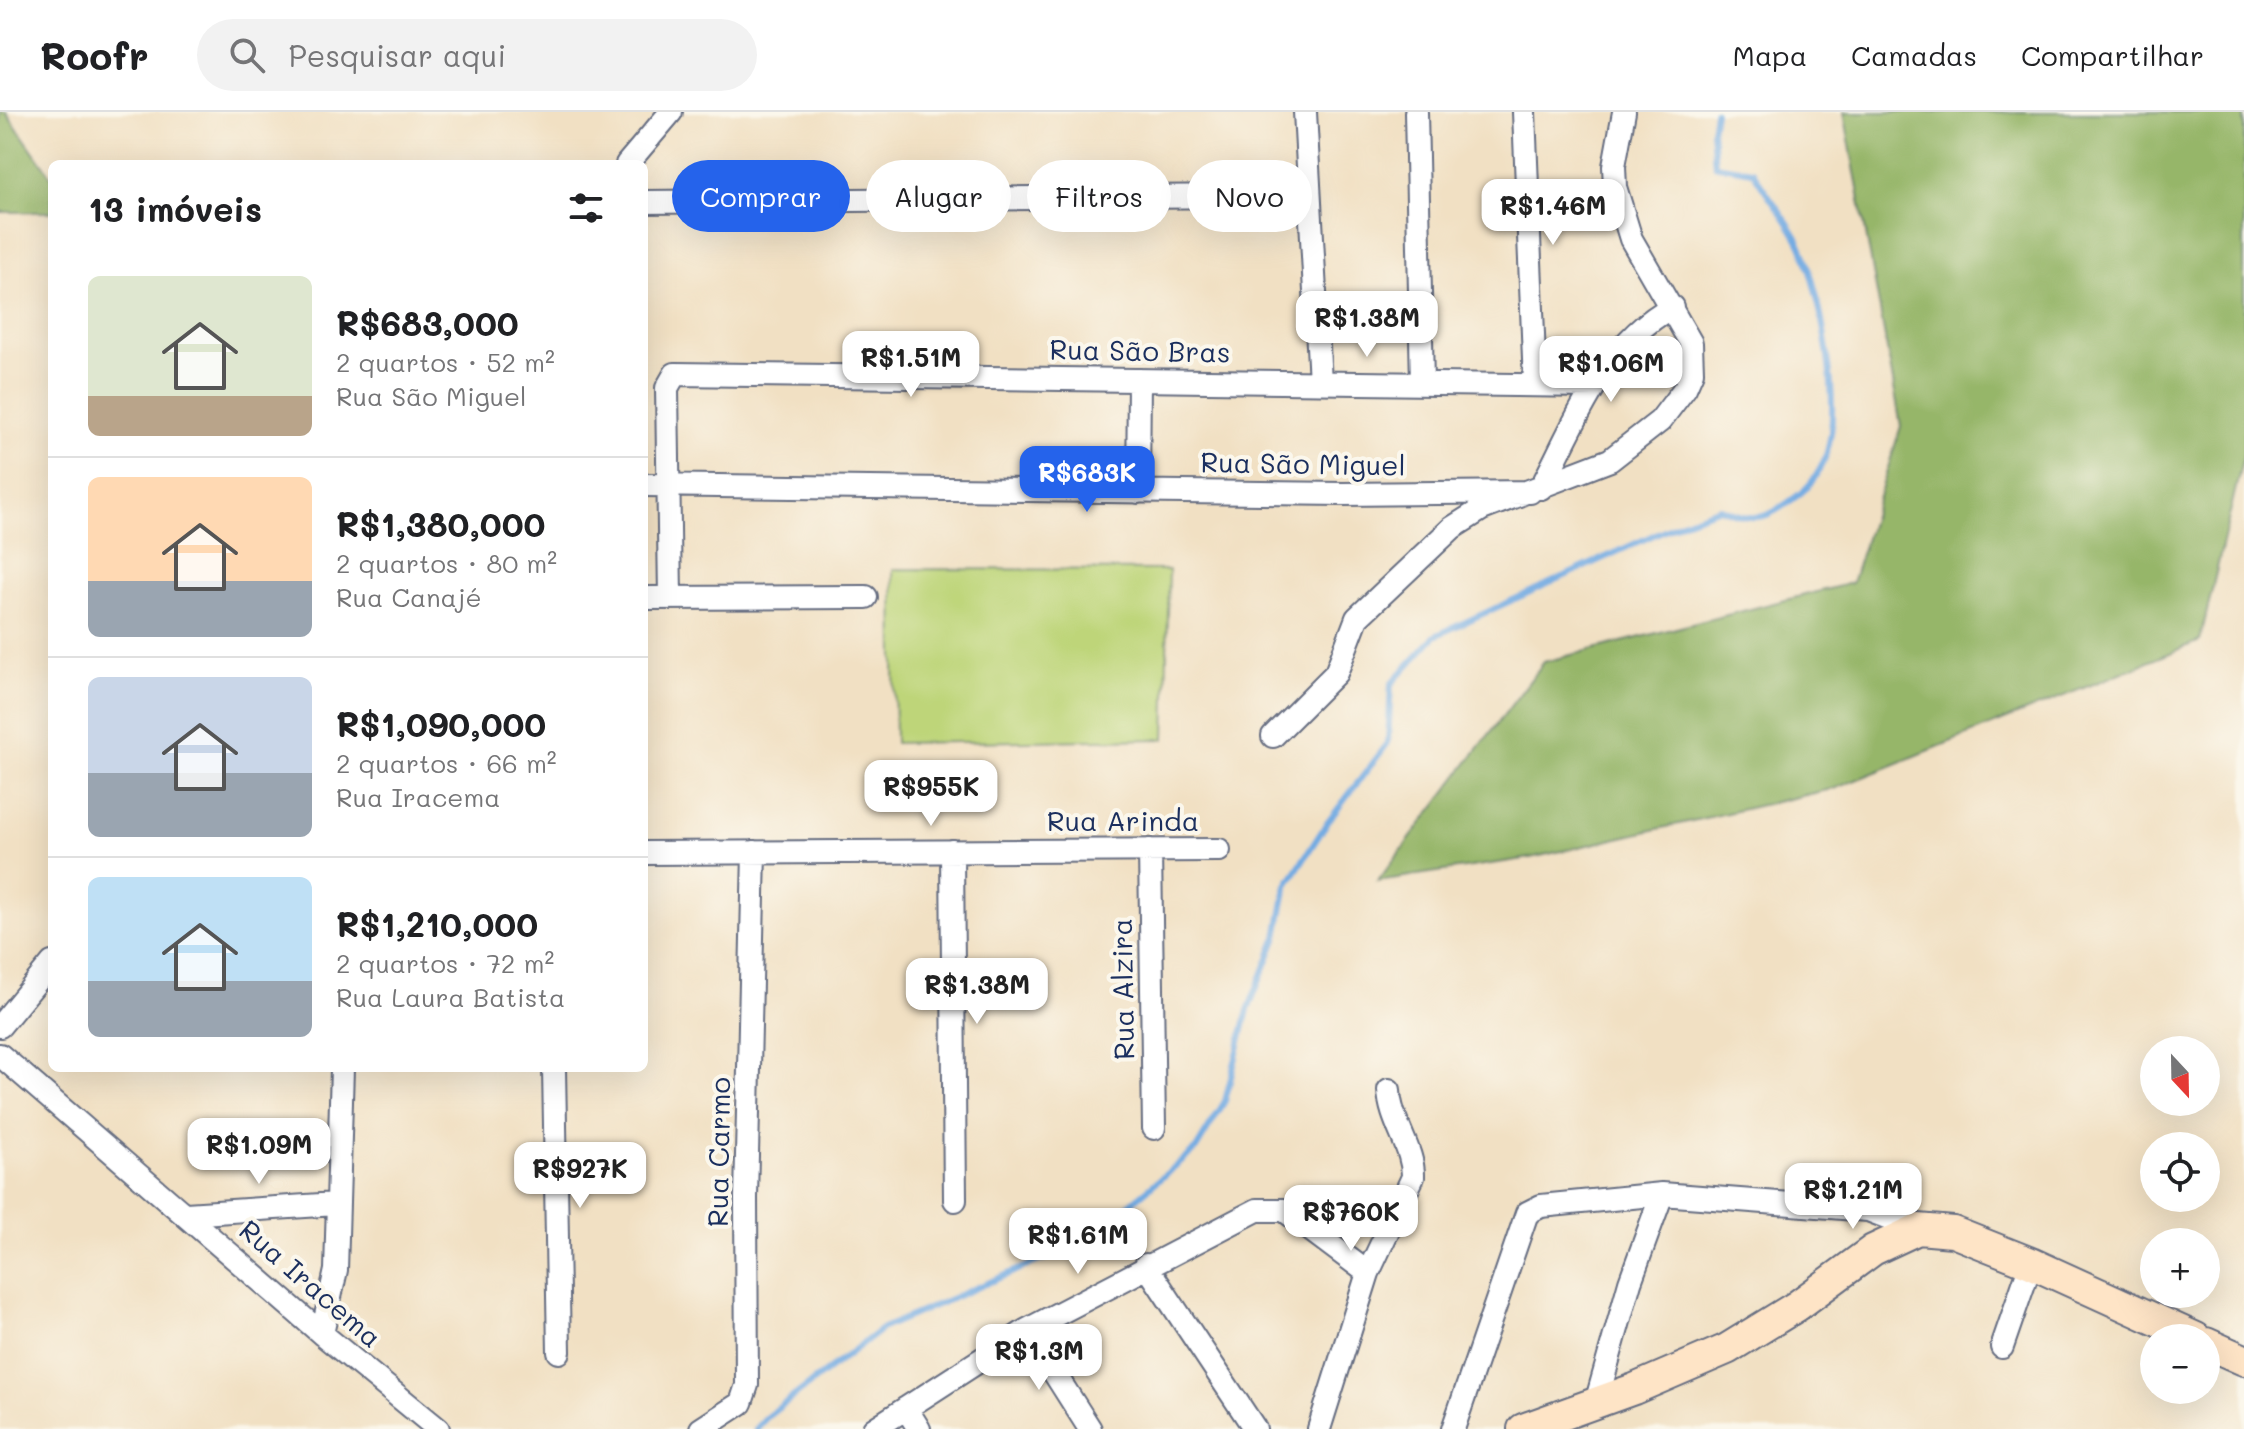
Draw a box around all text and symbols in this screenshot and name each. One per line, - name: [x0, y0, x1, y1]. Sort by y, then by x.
- search box: [197, 19, 757, 91]
- text: Roofr: [40, 30, 149, 80]
- icon: search: [225, 33, 269, 77]
- text: Pesquisar aqui: [289, 35, 506, 75]
- text: Mapa: [1733, 37, 1807, 73]
- text: Camadas: [1851, 37, 1977, 73]
- text: Compartilhar: [2021, 37, 2204, 73]
- chip: Comprar: [672, 160, 850, 232]
- chip: Alugar: [866, 160, 1011, 232]
- chip: Filtros: [1027, 160, 1171, 232]
- chip: Novo: [1187, 160, 1312, 232]
- pin: R$1.46M: [1479, 179, 1627, 247]
- text: 13 imóveis: [88, 186, 262, 231]
- icon: filters: [564, 186, 608, 230]
- text: R$1.46M: [1500, 188, 1606, 222]
- pin: R$1.38M: [1293, 291, 1441, 359]
- text: R$683,000: [336, 300, 519, 345]
- text: R$1.38M: [1314, 300, 1420, 334]
- icon: home: [152, 308, 248, 404]
- street label: Rua São Bras: [1049, 330, 1231, 370]
- pin: R$1.51M: [837, 331, 985, 399]
- pin: R$1.06M: [1537, 336, 1685, 404]
- text: R$1.51M: [860, 340, 962, 374]
- text: 2 quartos · 52 m²: [336, 345, 555, 379]
- text: R$1.06M: [1557, 345, 1665, 379]
- text: Rua São Miguel: [336, 379, 527, 413]
- street label: Rua São Miguel: [1200, 443, 1406, 483]
- pin: R$683K: [1022, 446, 1152, 514]
- text: R$683K: [1038, 455, 1136, 489]
- text: R$1,380,000: [336, 501, 545, 546]
- icon: home: [152, 509, 248, 605]
- text: 2 quartos · 80 m²: [336, 546, 557, 580]
- text: Rua Canajé: [336, 580, 482, 614]
- text: R$1,090,000: [336, 701, 546, 746]
- icon: home: [152, 709, 248, 805]
- text: 2 quartos · 66 m²: [336, 746, 557, 780]
- pin: R$955K: [866, 760, 996, 828]
- text: R$955K: [882, 769, 980, 803]
- text: Rua Iracema: [336, 780, 500, 814]
- street label: Rua Arinda: [1047, 802, 1199, 838]
- text: R$1,210,000: [336, 901, 538, 946]
- icon: home: [152, 909, 248, 1005]
- street label: Rua Alzira: [1103, 918, 1141, 1060]
- text: 2 quartos · 72 m²: [336, 946, 554, 980]
- pin: R$1.38M: [903, 958, 1051, 1026]
- text: R$1.38M: [924, 967, 1030, 1001]
- text: Rua Laura Batista: [336, 980, 565, 1014]
- north arrow: [2140, 1036, 2220, 1116]
- map controls: [2140, 1036, 2220, 1404]
- street label: Rua Carmo: [699, 1077, 737, 1227]
- pin: R$1.09M: [185, 1118, 333, 1186]
- text: R$1.09M: [206, 1127, 312, 1161]
- button: locate: [2140, 1132, 2220, 1212]
- pin: R$927K: [515, 1142, 645, 1210]
- text: R$927K: [532, 1151, 628, 1185]
- pin: R$1.21M: [1779, 1163, 1927, 1231]
- text: R$1.21M: [1803, 1172, 1903, 1206]
- pin: R$760K: [1286, 1185, 1416, 1253]
- text: R$760K: [1302, 1194, 1400, 1228]
- pin: R$1.61M: [1004, 1208, 1152, 1276]
- street label: Rua Iracema: [232, 1211, 390, 1355]
- text: R$1.61M: [1027, 1217, 1129, 1251]
- button: +: [2140, 1228, 2220, 1308]
- pin: R$1.3M: [974, 1324, 1104, 1392]
- button: −: [2140, 1324, 2220, 1404]
- text: R$1.3M: [994, 1333, 1084, 1367]

